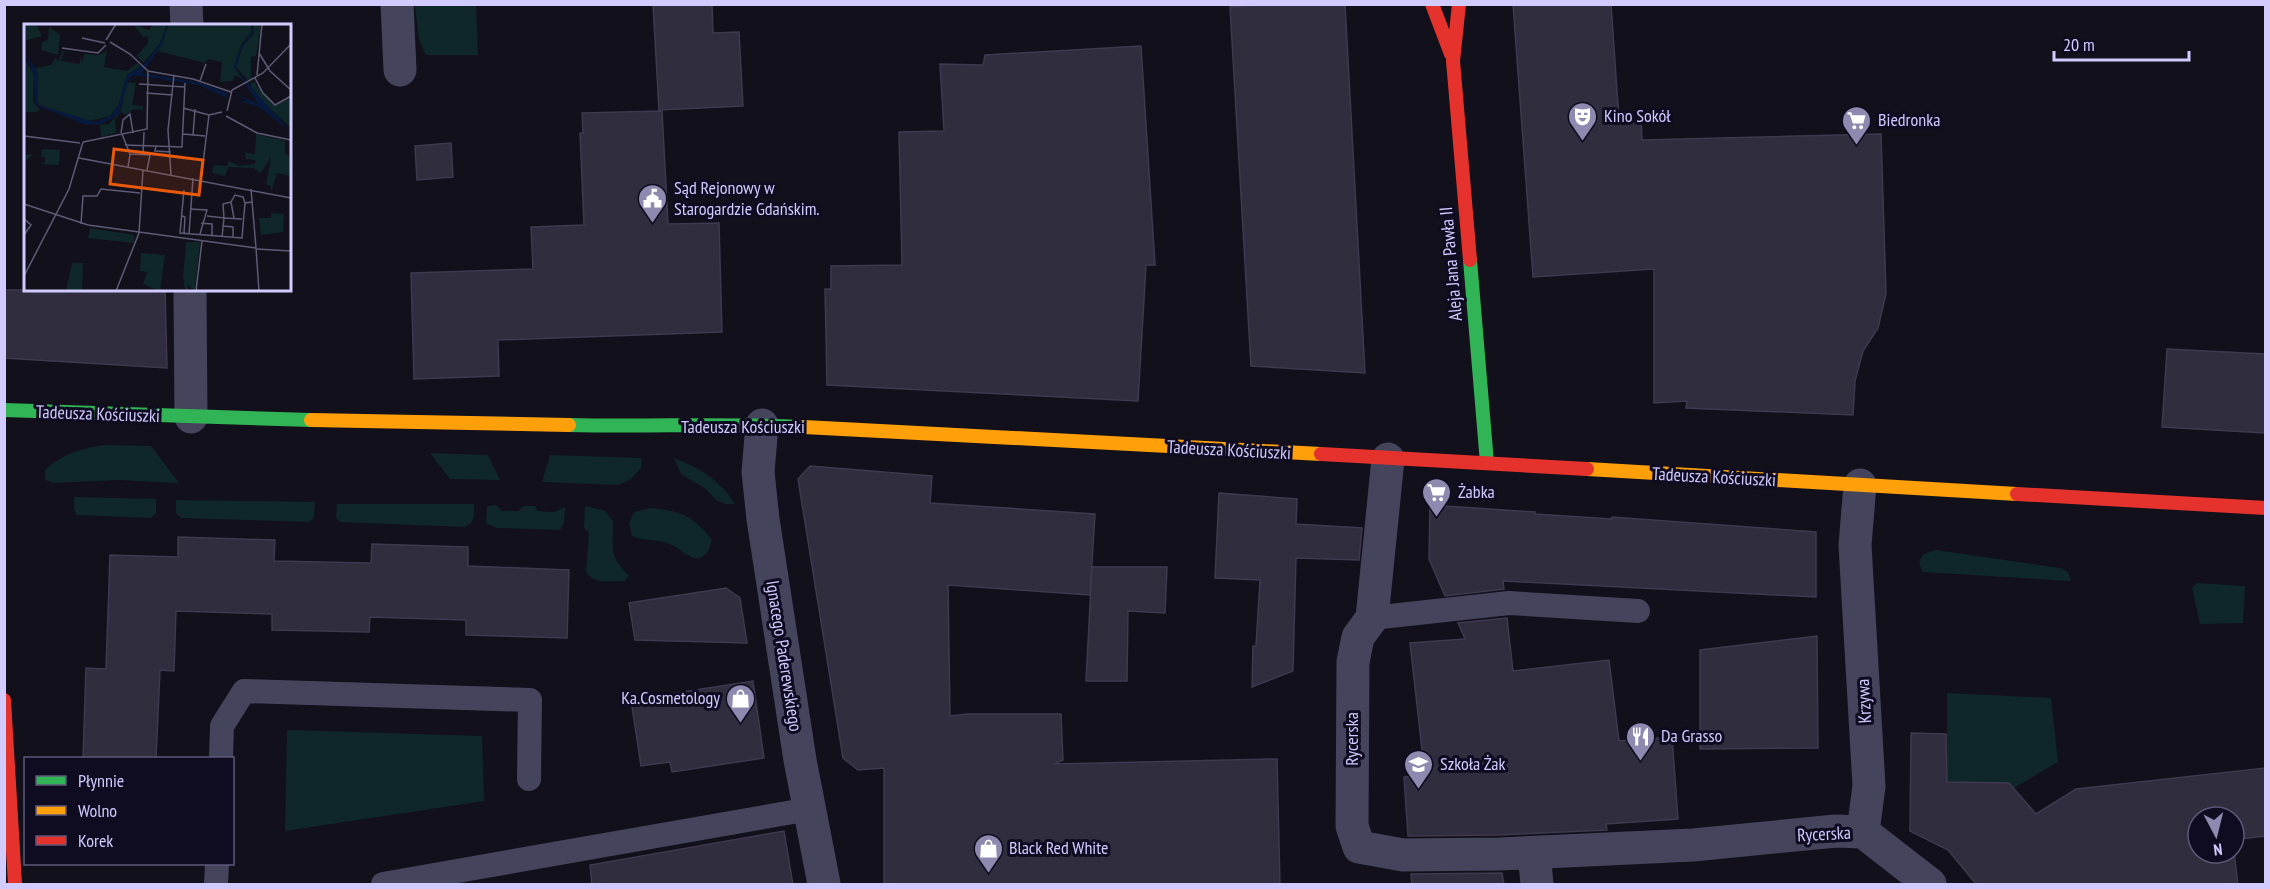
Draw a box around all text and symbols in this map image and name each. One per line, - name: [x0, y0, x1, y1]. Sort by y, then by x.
- inset map: [24, 24, 291, 291]
- scale bar: [2054, 24, 2189, 62]
- text: 20 m: [2063, 33, 2095, 56]
- theatre icon: Kino Sokół: [1567, 100, 1599, 142]
- place label: Kino Sokół: [1604, 104, 1671, 127]
- supermarket icon: Biedronka: [1841, 104, 1873, 146]
- place label: Biedronka: [1878, 108, 1940, 131]
- place label: Sąd Rejonowy w Starogardzie Gdańskim.: [674, 176, 820, 220]
- public building icon: Sąd Rejonowy w Starogardzie Gdańskim.: [637, 182, 669, 224]
- street label: Aleja Jana Pawła II: [1434, 206, 1467, 322]
- street label: Tadeusza Kościuszki: [36, 400, 160, 427]
- street label: Tadeusza Kościuszki: [681, 415, 805, 438]
- street label: Tadeusza Kościuszki: [1167, 435, 1292, 464]
- street label: Tadeusza Kościuszki: [1652, 462, 1777, 491]
- supermarket icon: Żabka: [1421, 476, 1453, 518]
- place label: Żabka: [1458, 480, 1495, 503]
- street label: Ignacego Paderewskiego: [761, 579, 808, 733]
- street label: Krzywa: [1851, 678, 1876, 724]
- shop icon: Ka.Cosmetology: [725, 682, 757, 724]
- place label: Ka.Cosmetology: [621, 686, 720, 709]
- street label: Rycerska: [1340, 712, 1363, 766]
- restaurant icon: Da Grasso: [1624, 720, 1656, 762]
- place label: Da Grasso: [1661, 724, 1723, 747]
- school or university icon: Szkoła Żak: [1403, 748, 1435, 790]
- place label: Szkoła Żak: [1440, 752, 1506, 775]
- legend: [24, 757, 234, 865]
- text: Płynnie: [78, 769, 124, 792]
- text: Wolno: [78, 799, 117, 822]
- north arrow: [2186, 805, 2246, 865]
- street label: Rycerska: [1797, 821, 1851, 846]
- text: Korek: [78, 829, 113, 852]
- shop icon: Black Red White: [972, 832, 1004, 874]
- place label: Black Red White: [1009, 836, 1109, 859]
- text: N: [2212, 839, 2223, 860]

